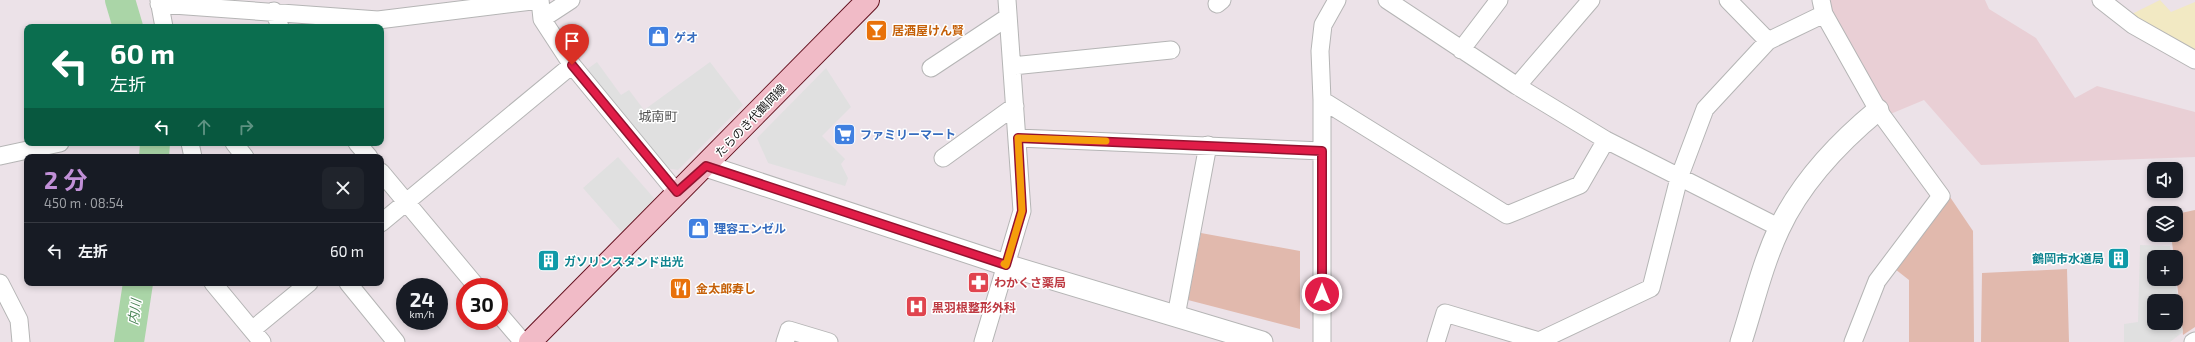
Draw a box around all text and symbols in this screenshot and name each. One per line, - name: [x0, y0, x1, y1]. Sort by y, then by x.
- bar icon: 居酒屋けん賢: [864, 17, 890, 43]
- place label: 居酒屋けん賢: [892, 23, 964, 37]
- pin: [555, 24, 589, 65]
- shop icon: ゲオ: [645, 24, 671, 50]
- icon: arrive: [561, 30, 583, 52]
- place label: ゲオ: [674, 30, 698, 44]
- text: 60 m: [110, 36, 175, 70]
- icon: left: [44, 40, 96, 92]
- text: 左折: [110, 73, 146, 95]
- street label: たらのき代鶴岡線: [712, 81, 788, 159]
- district label: 城南町: [638, 108, 678, 124]
- icon: left: [151, 116, 173, 138]
- icon: ahead: [193, 116, 215, 138]
- icon: right: [235, 116, 257, 138]
- supermarket icon: ファミリーマート: [832, 121, 858, 147]
- place label: ファミリーマート: [860, 127, 956, 141]
- map controls: [2147, 162, 2183, 330]
- button: sound: [2147, 162, 2183, 198]
- text: 2 分: [44, 165, 87, 194]
- button: close: [322, 167, 364, 209]
- text: 450 m · 08:54: [44, 195, 124, 211]
- button: layers: [2147, 206, 2183, 242]
- shop icon: 理容エンゼル: [686, 215, 712, 241]
- place label: 理容エンゼル: [714, 221, 786, 235]
- icon: left: [44, 240, 66, 262]
- text: 左折: [78, 242, 108, 260]
- text: 60 m: [330, 242, 364, 260]
- building icon: 鶴岡市水道局: [2106, 245, 2132, 271]
- building icon: ガソリンスタンド出光: [535, 248, 561, 274]
- button: +: [2147, 250, 2183, 286]
- place label: 鶴岡市水道局: [2032, 251, 2104, 265]
- place label: ガソリンスタンド出光: [564, 254, 684, 268]
- pharmacy icon: わかくさ薬局: [965, 269, 991, 295]
- position arrow: [1301, 273, 1343, 315]
- restaurant icon: 金太郎寿し: [667, 275, 693, 301]
- place label: わかくさ薬局: [994, 275, 1066, 289]
- speed limit sign: 30: [456, 278, 508, 330]
- place label: 金太郎寿し: [696, 281, 756, 295]
- text: 24: [410, 287, 434, 311]
- hospital icon: 黒羽根整形外科: [903, 294, 929, 320]
- button: −: [2147, 294, 2183, 330]
- water label: 内川: [124, 296, 144, 326]
- place label: 黒羽根整形外科: [932, 300, 1016, 314]
- text: km/h: [410, 308, 434, 320]

